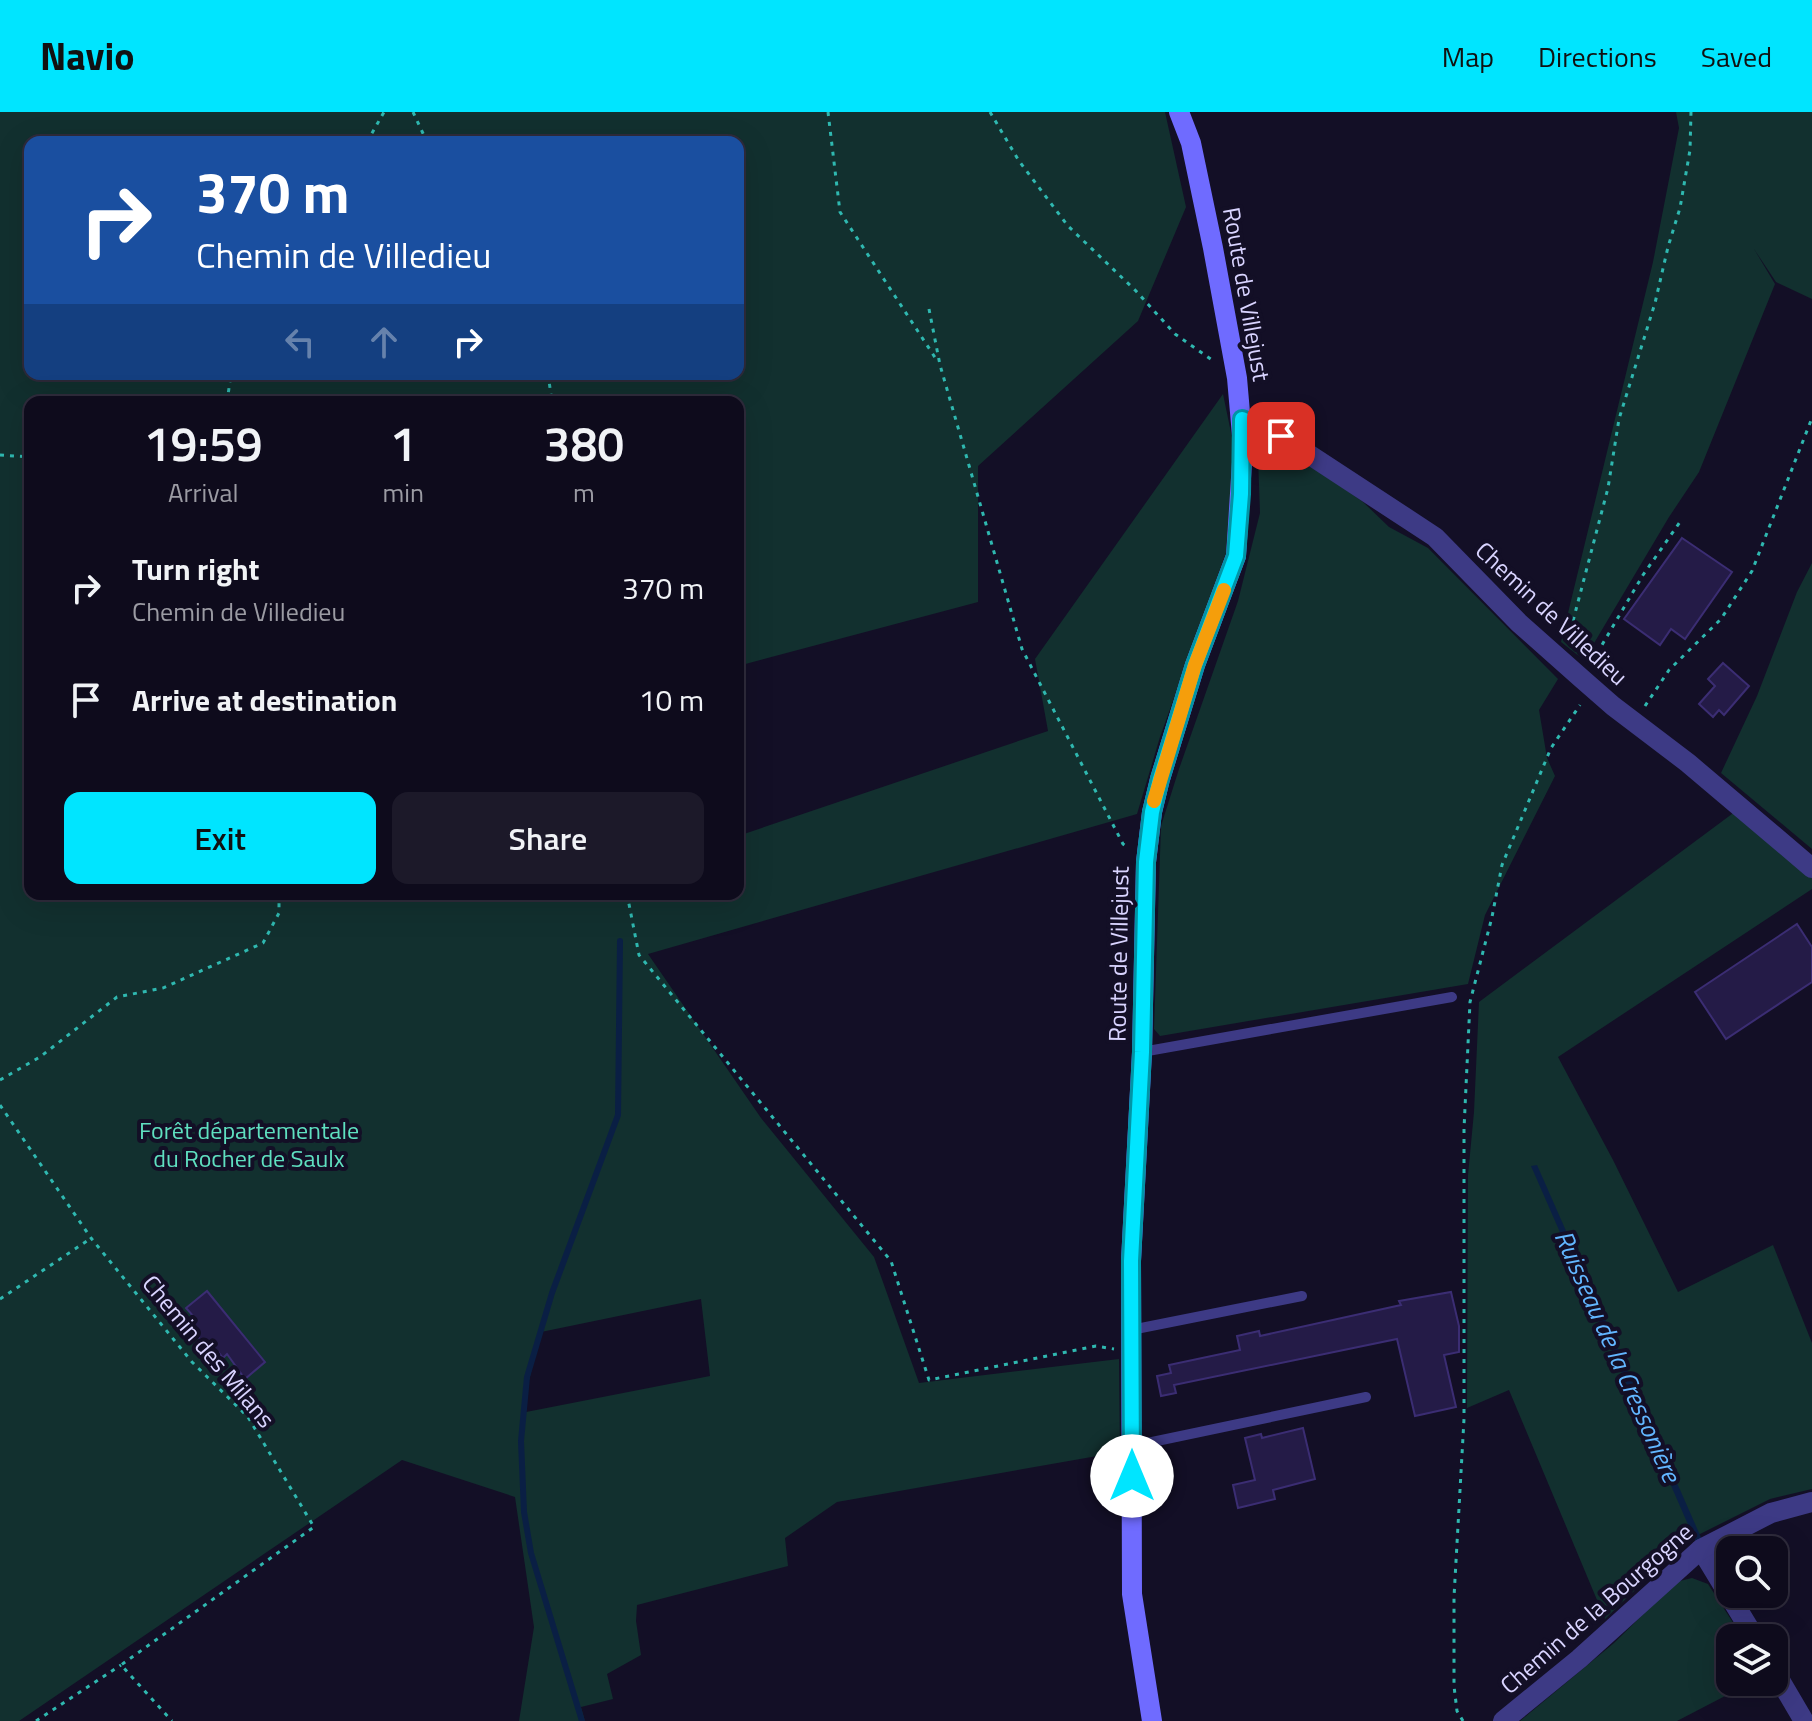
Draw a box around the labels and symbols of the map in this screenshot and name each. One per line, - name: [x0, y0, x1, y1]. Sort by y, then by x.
- street label: Route de Villejust: [1214, 204, 1280, 384]
- pin: [1247, 402, 1315, 470]
- street label: Chemin de Villedieu: [1468, 533, 1636, 693]
- street label: Route de Villejust: [1098, 865, 1138, 1042]
- park label: Forêt départementale du Rocher de Saulx: [139, 1112, 359, 1176]
- water label: Ruisseau de la Cressonière: [1545, 1224, 1692, 1490]
- street label: Chemin des Milans: [134, 1267, 284, 1435]
- position arrow: [1090, 1434, 1174, 1518]
- street label: Chemin de la Bourgogne: [1492, 1514, 1700, 1702]

